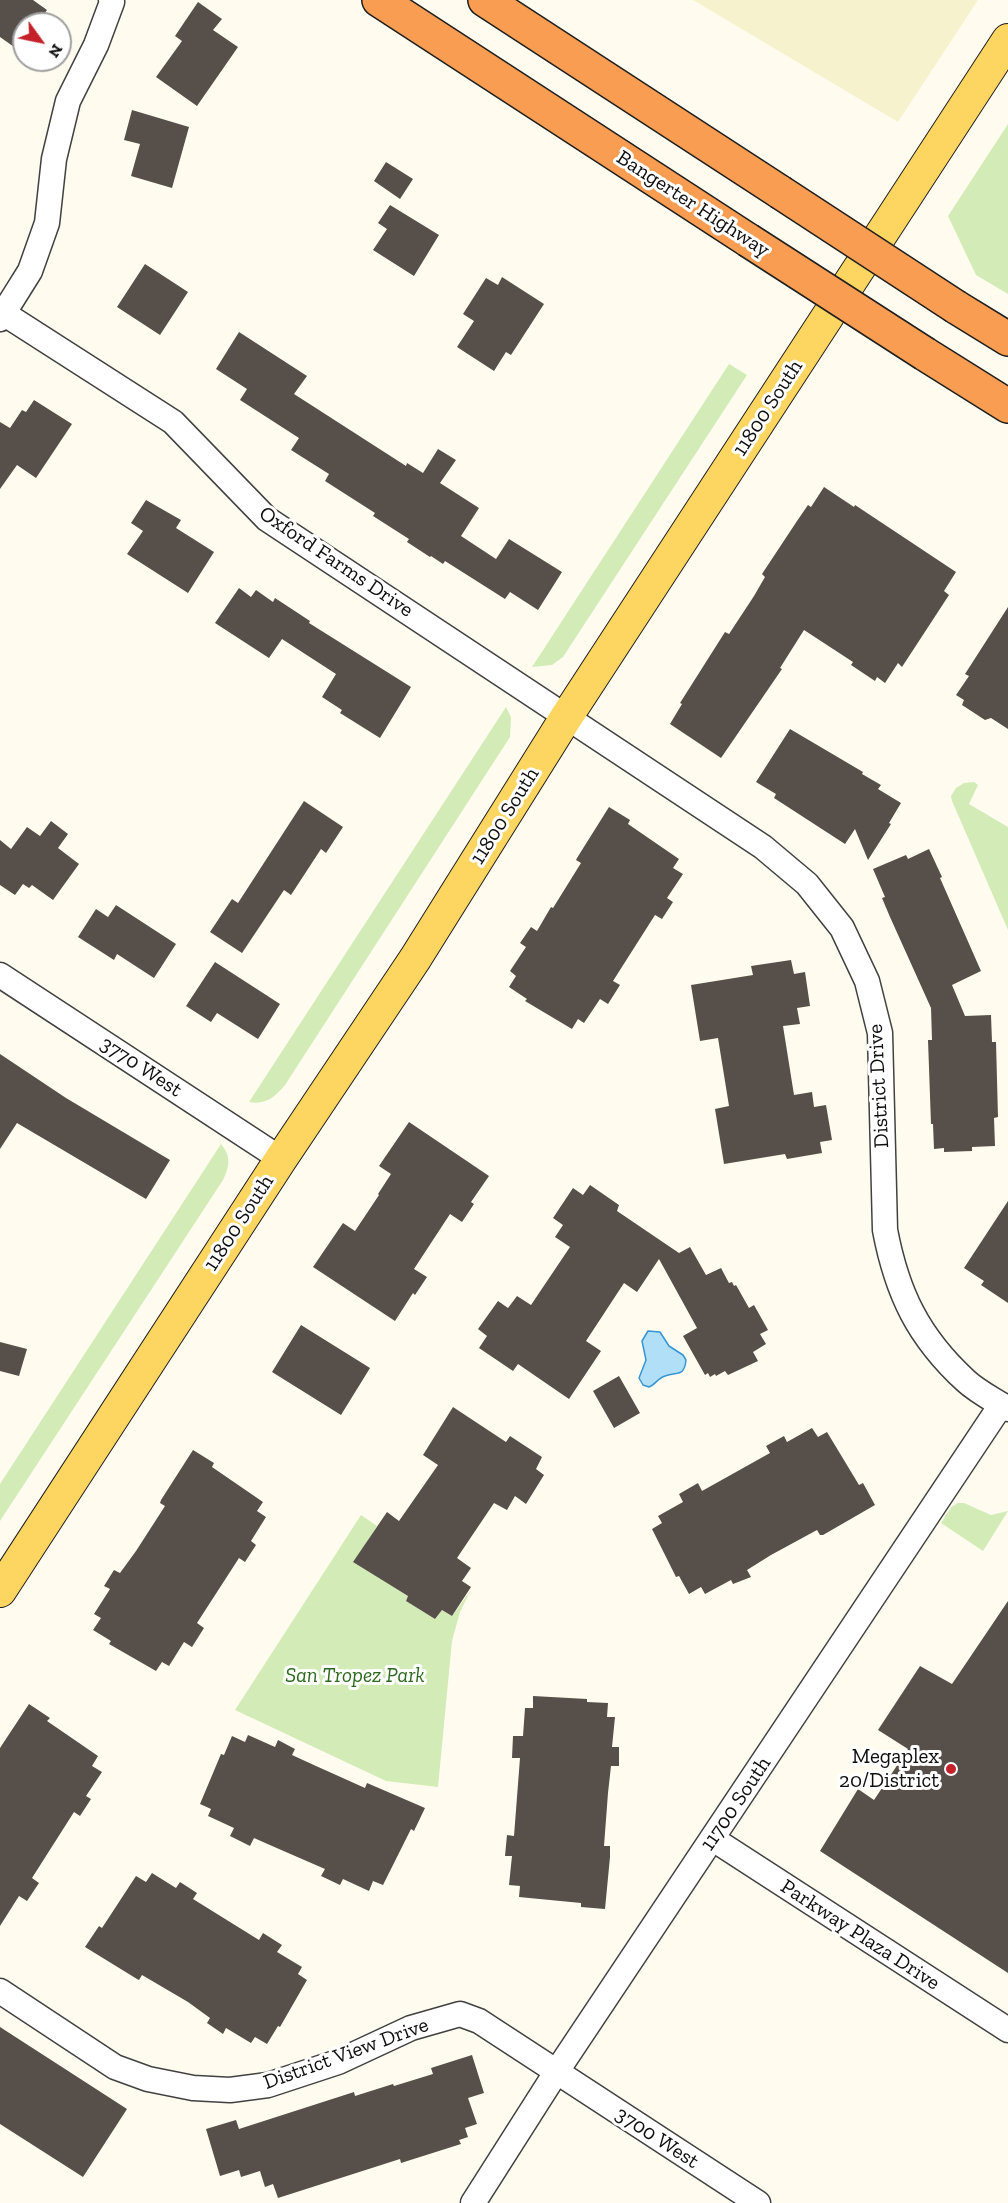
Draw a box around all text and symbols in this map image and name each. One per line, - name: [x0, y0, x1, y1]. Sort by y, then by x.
- north arrow: [12, 12, 72, 72]
- text: N: [45, 41, 67, 61]
- street label: Bangerter Highway: [612, 145, 774, 263]
- street label: 11800 South: [728, 355, 808, 461]
- street label: Oxford Farms Drive: [254, 501, 418, 623]
- street label: 11800 South: [465, 763, 545, 869]
- street label: District Drive: [863, 1023, 895, 1149]
- street label: 3770 West: [95, 1031, 187, 1103]
- street label: 11800 South: [199, 1170, 279, 1276]
- park label: San Tropez Park: [285, 1663, 425, 1689]
- place label: Megaplex 20/District: [839, 1744, 939, 1794]
- street label: 11700 South: [695, 1752, 777, 1856]
- marker: Megaplex 20/District: [944, 1762, 958, 1776]
- street label: Parkway Plaza Drive: [776, 1874, 944, 1996]
- street label: District View Drive: [260, 2012, 432, 2096]
- street label: 3700 West: [610, 2102, 704, 2174]

